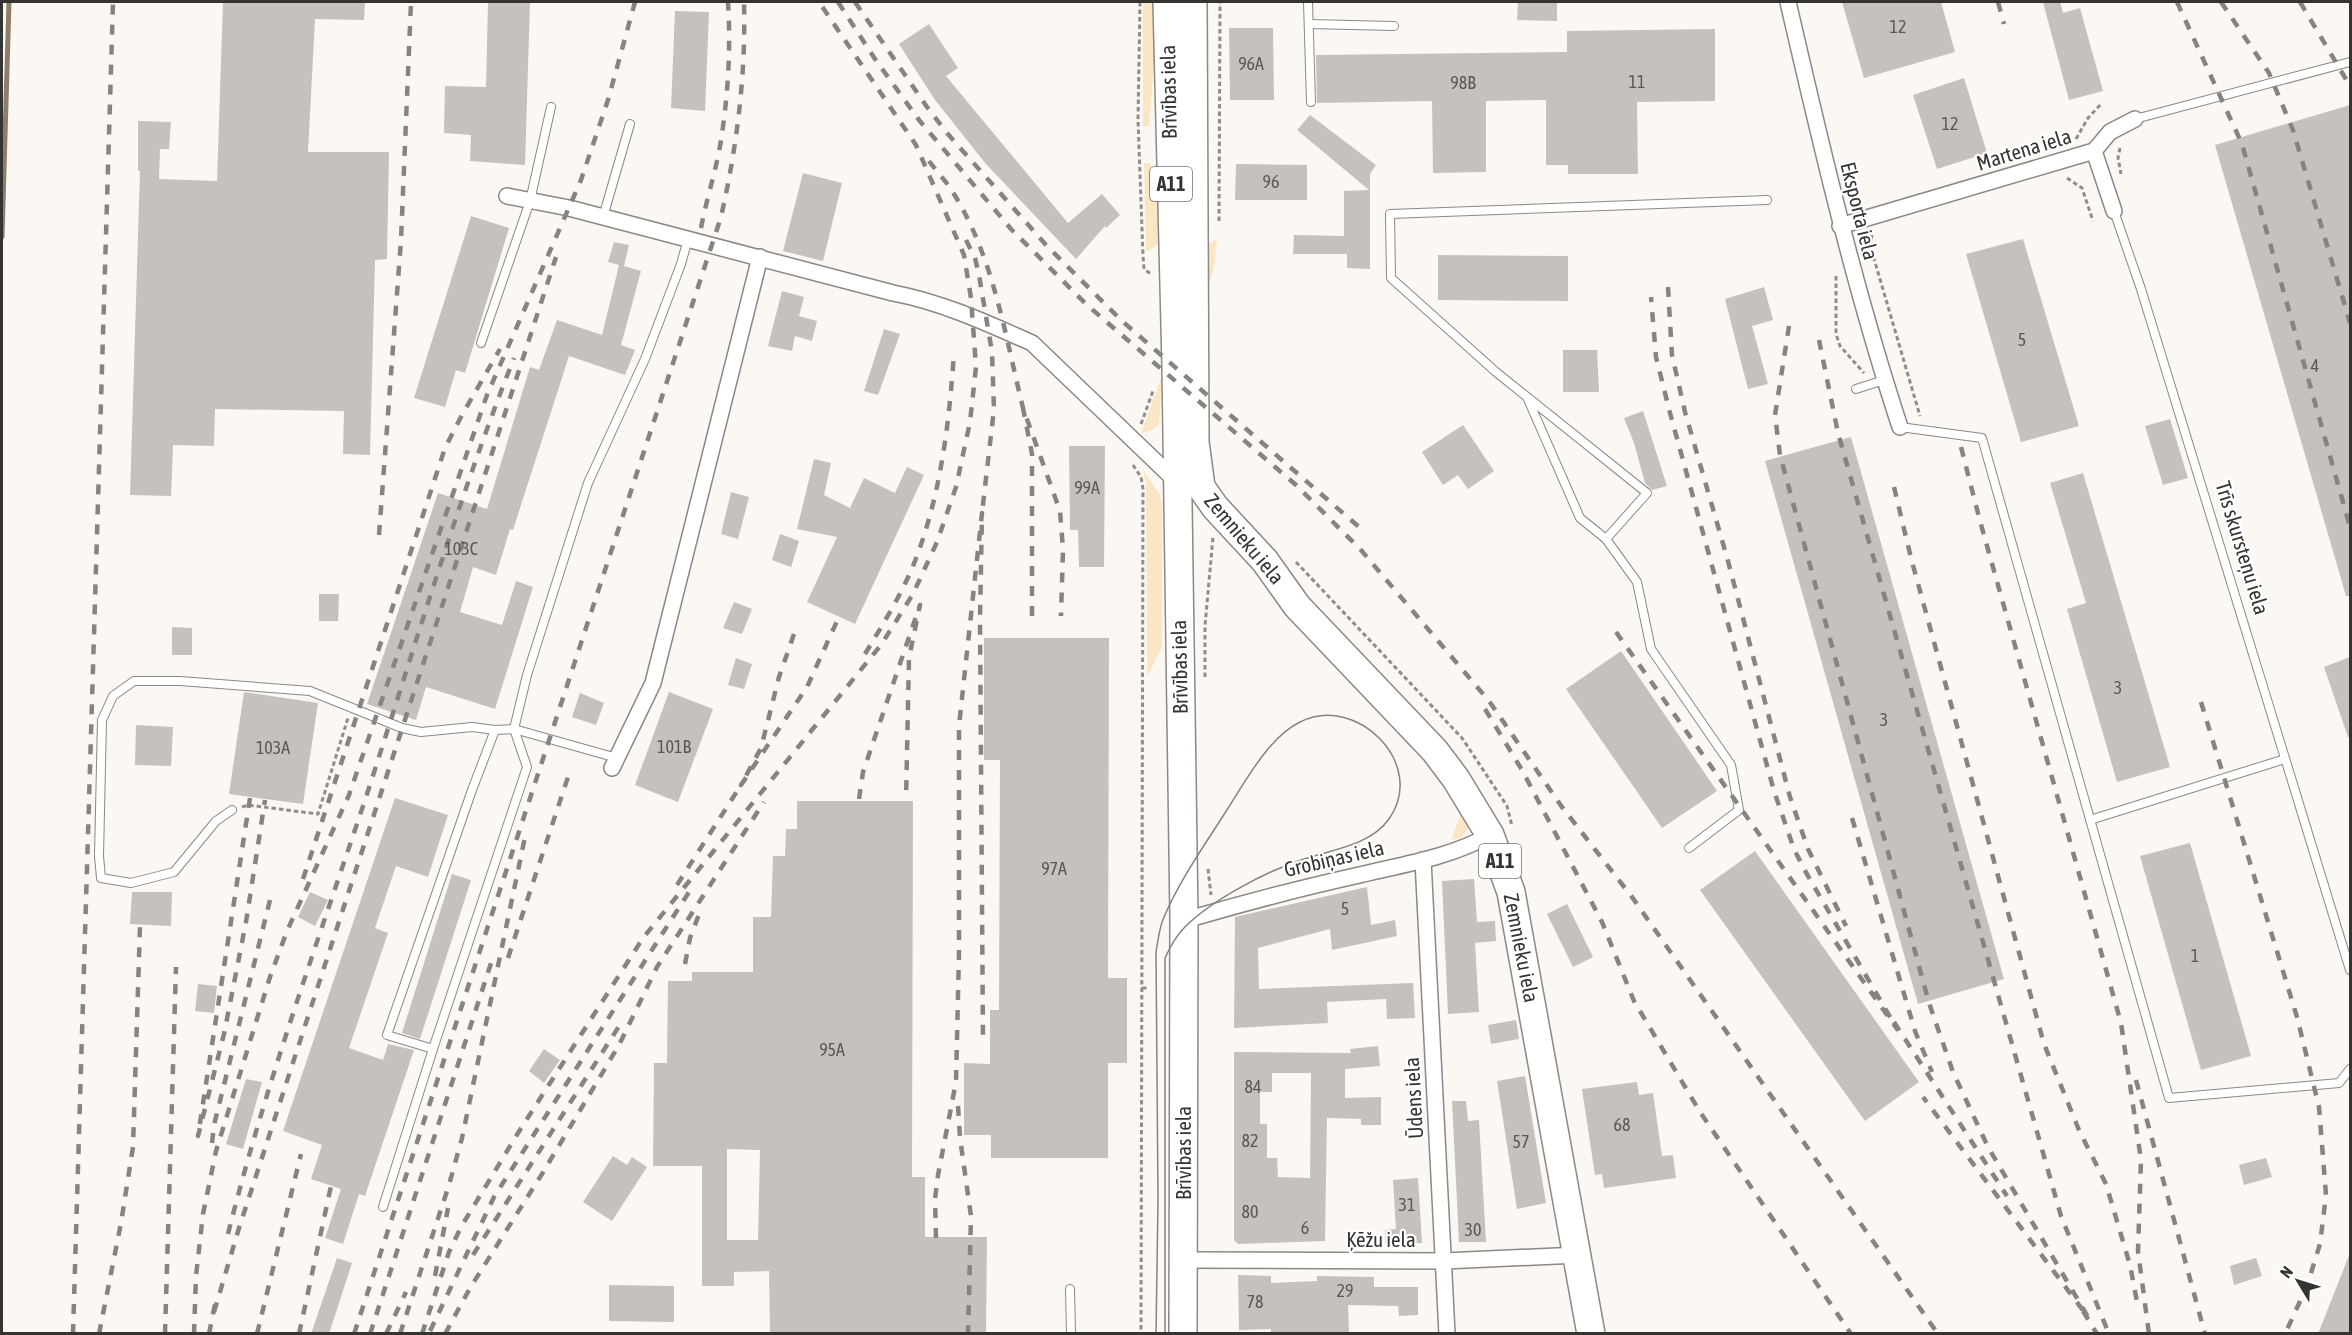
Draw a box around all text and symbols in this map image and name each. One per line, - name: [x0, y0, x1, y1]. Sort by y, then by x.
- house number: 12: [1890, 16, 1906, 37]
- street label: Brīvības iela: [1155, 45, 1181, 139]
- house number: 96A: [1238, 53, 1264, 74]
- house number: 11: [1629, 71, 1645, 92]
- house number: 98B: [1450, 72, 1476, 93]
- house number: 12: [1942, 113, 1958, 134]
- street label: Martena iela: [1973, 123, 2074, 175]
- street label: Eksporta iela: [1836, 159, 1884, 262]
- road number: A11: [1150, 167, 1192, 201]
- house number: 96: [1263, 171, 1279, 192]
- house number: 5: [2018, 329, 2026, 350]
- house number: 4: [2311, 355, 2319, 376]
- house number: 99A: [1074, 477, 1100, 498]
- street label: Trīs skursteņu iela: [2211, 478, 2275, 617]
- street label: Zemnieku iela: [1200, 488, 1290, 588]
- house number: 103C: [444, 538, 478, 559]
- street label: Brīvības iela: [1166, 620, 1192, 714]
- house number: 3: [2114, 677, 2122, 698]
- house number: 3: [1880, 709, 1888, 730]
- house number: 101B: [657, 736, 691, 757]
- house number: 103A: [256, 737, 290, 758]
- street label: Grobiņas iela: [1281, 835, 1386, 881]
- road number: A11: [1479, 844, 1521, 878]
- house number: 97A: [1041, 858, 1067, 879]
- street label: Zemnieku iela: [1500, 891, 1544, 1004]
- house number: 5: [1341, 898, 1349, 919]
- house number: 1: [2191, 945, 2199, 966]
- house number: 95A: [819, 1039, 845, 1060]
- street label: Ūdens iela: [1399, 1056, 1427, 1140]
- house number: 84: [1245, 1076, 1261, 1097]
- street label: Brīvības iela: [1171, 1106, 1195, 1200]
- house number: 68: [1614, 1114, 1630, 1135]
- house number: 82: [1242, 1130, 1258, 1151]
- house number: 57: [1513, 1131, 1529, 1152]
- house number: 31: [1399, 1194, 1415, 1215]
- house number: 80: [1242, 1201, 1258, 1222]
- house number: 6: [1301, 1217, 1309, 1238]
- house number: 30: [1465, 1219, 1481, 1240]
- street label: Ķēžu iela: [1346, 1227, 1416, 1251]
- north arrow: [2268, 1251, 2328, 1311]
- text: N: [2276, 1262, 2296, 1281]
- house number: 29: [1337, 1280, 1353, 1301]
- house number: 78: [1247, 1291, 1263, 1312]

